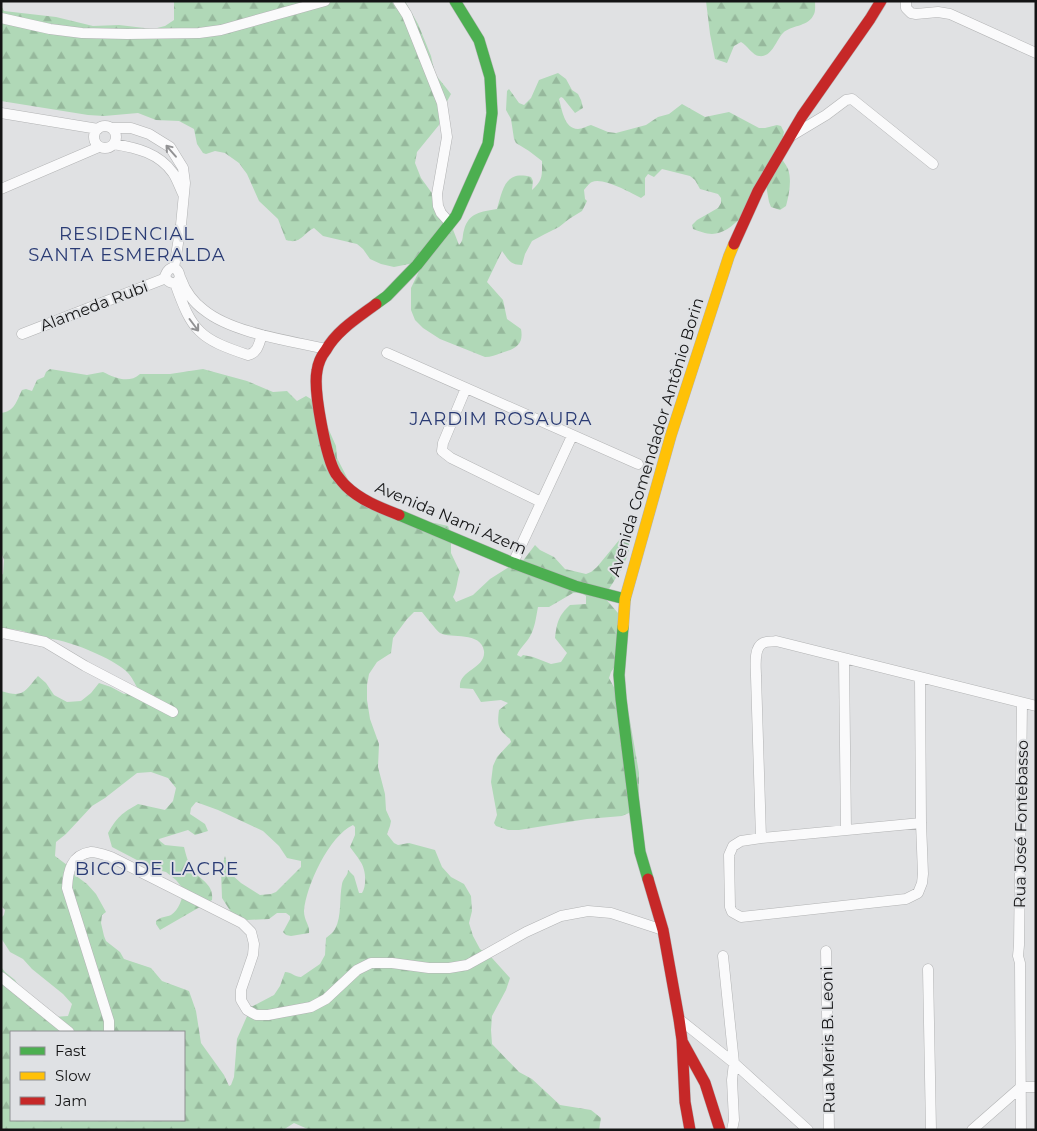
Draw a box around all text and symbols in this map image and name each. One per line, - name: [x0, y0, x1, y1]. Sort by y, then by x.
- one-way arrow: [165, 144, 177, 157]
- district label: RESIDENCIAL SANTA ESMERALDA: [28, 223, 226, 266]
- street label: Alameda Rubi: [37, 277, 151, 335]
- street label: Avenida Comendador Antônio Borin: [604, 295, 708, 579]
- one-way arrow: [189, 318, 199, 332]
- district label: JARDIM ROSAURA: [409, 408, 592, 430]
- street label: Avenida Nami Azem: [372, 477, 530, 559]
- street label: Rua José Fontebasso: [1010, 740, 1032, 908]
- district label: BICO DE LACRE: [75, 857, 239, 880]
- street label: Rua Meris B. Leoni: [817, 966, 839, 1114]
- legend: [10, 1031, 185, 1121]
- text: Fast: [55, 1041, 86, 1060]
- text: Slow: [55, 1066, 91, 1085]
- text: Jam: [54, 1091, 87, 1110]

